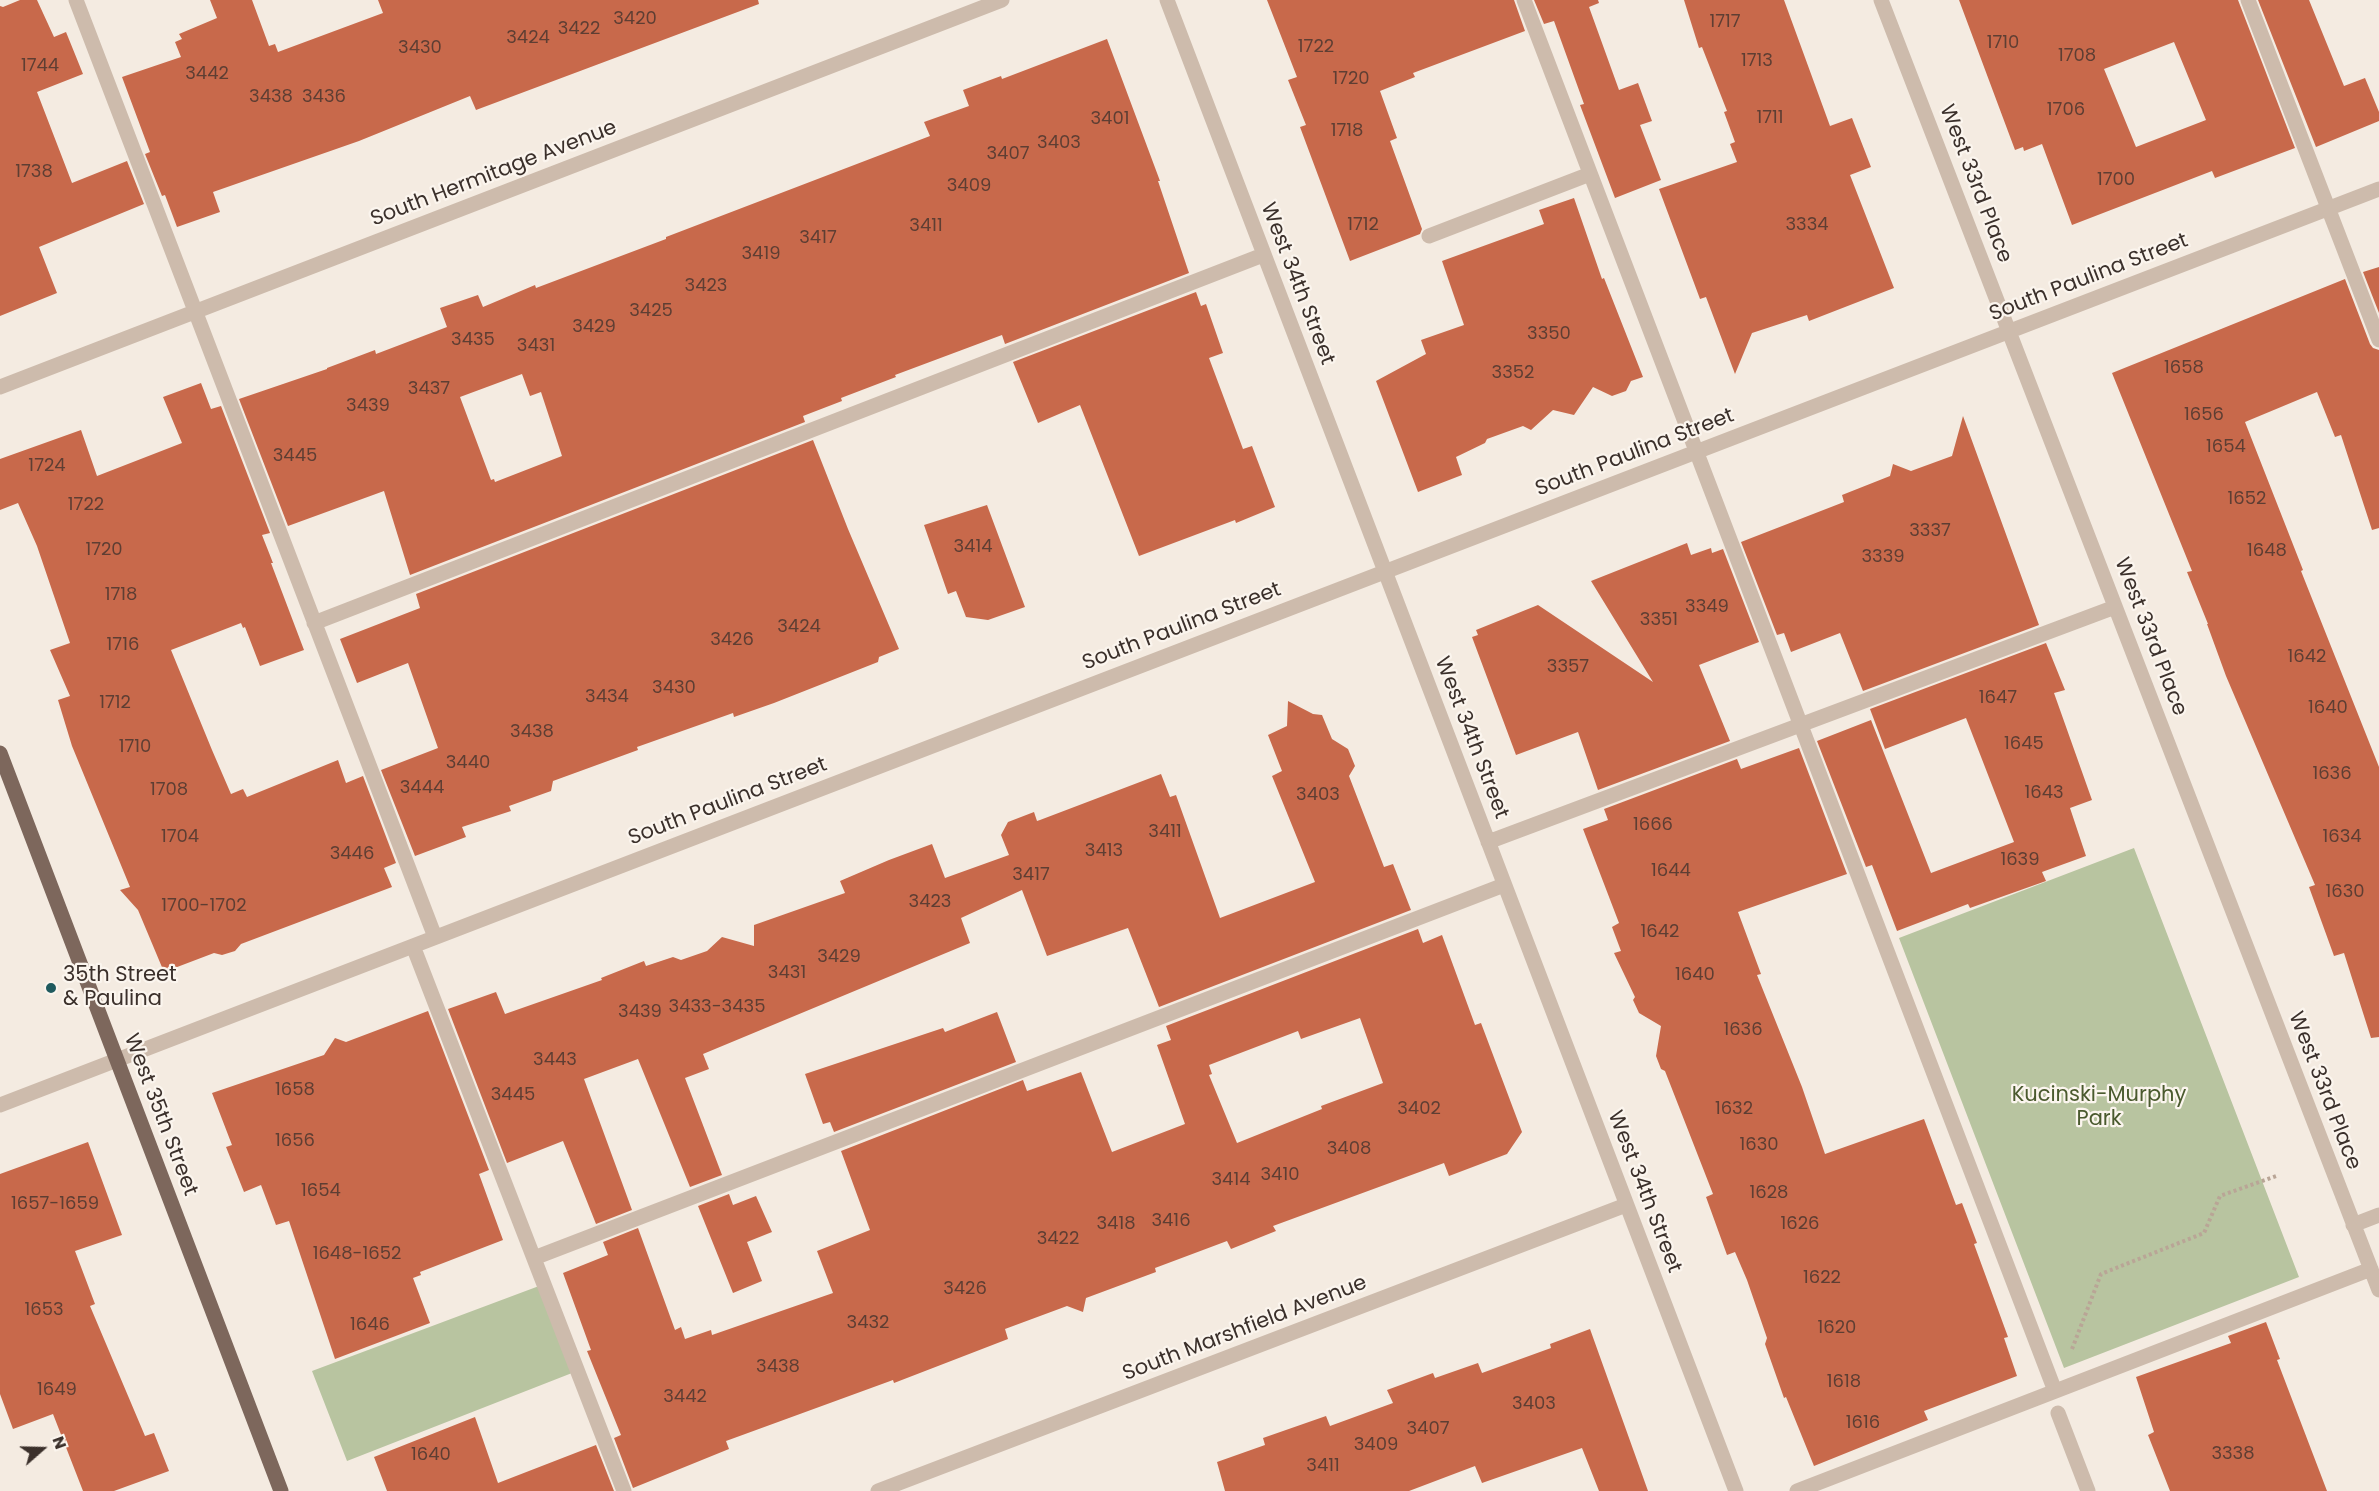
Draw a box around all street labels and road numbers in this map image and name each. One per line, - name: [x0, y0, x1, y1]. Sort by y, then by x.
- street label: West 33rd Place: [1933, 101, 2017, 267]
- street label: South Hermitage Avenue: [367, 115, 621, 233]
- street label: West 34th Street: [1255, 199, 1339, 369]
- street label: South Paulina Street: [1986, 228, 2192, 328]
- street label: South Paulina Street: [1532, 403, 1738, 503]
- street label: West 33rd Place: [2108, 554, 2192, 720]
- street label: South Paulina Street: [1079, 577, 1285, 677]
- street label: West 34th Street: [1429, 653, 1513, 823]
- street label: South Paulina Street: [625, 752, 831, 852]
- street label: West 33rd Place: [2282, 1008, 2366, 1174]
- street label: West 35th Street: [118, 1030, 202, 1200]
- street label: West 34th Street: [1602, 1107, 1686, 1277]
- street label: South Marshfield Avenue: [1119, 1271, 1371, 1387]

